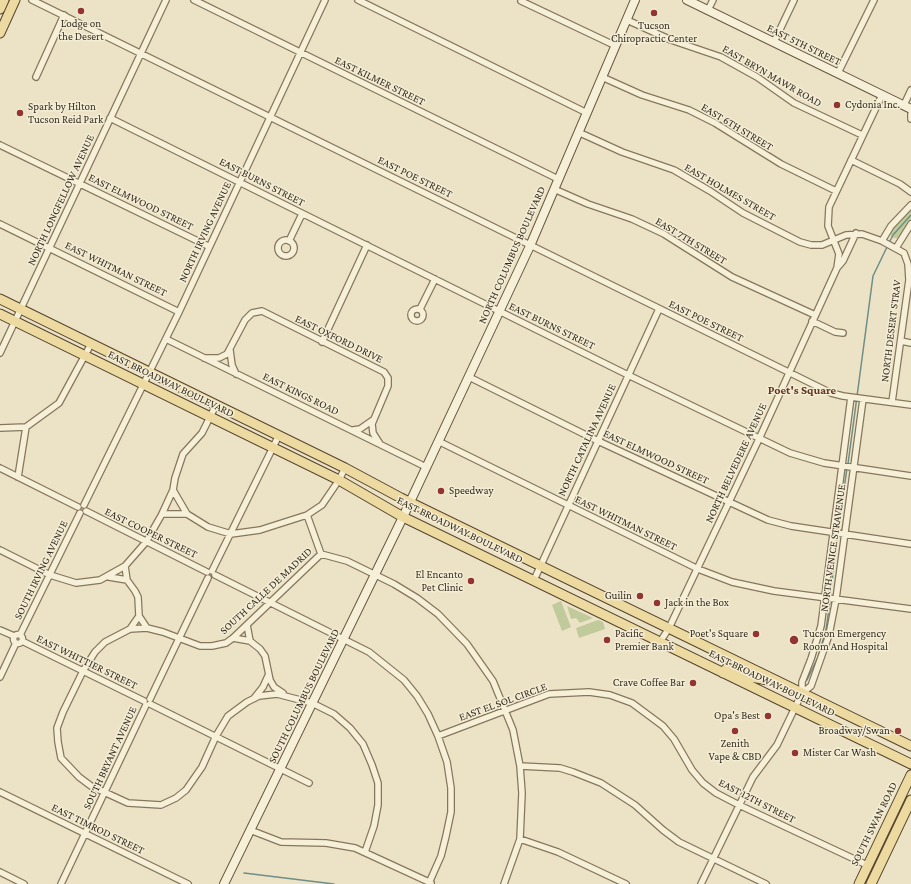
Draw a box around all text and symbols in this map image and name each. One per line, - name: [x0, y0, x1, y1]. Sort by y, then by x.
- marker: Lodge on the Desert: [76, 6, 86, 16]
- marker: Tucson Chiropractic Center: [649, 8, 659, 18]
- place label: Lodge on the Desert: [58, 17, 104, 43]
- place label: Tucson Chiropractic Center: [611, 19, 697, 45]
- street label: EAST 5TH STREET: [765, 21, 843, 69]
- street label: EAST BRYN MAWR ROAD: [720, 42, 824, 110]
- street label: EAST KILMER STREET: [333, 53, 427, 109]
- place label: Cydonia Inc.: [845, 98, 900, 112]
- place label: Spark by Hilton Tucson Reid Park: [28, 100, 103, 126]
- street label: EAST 6TH STREET: [699, 100, 775, 154]
- marker: Cydonia Inc.: [832, 100, 842, 110]
- marker: Spark by Hilton Tucson Reid Park: [15, 108, 25, 118]
- street label: NORTH LONGFELLOW AVENUE: [25, 132, 97, 268]
- street label: EAST POE STREET: [376, 153, 454, 201]
- street label: EAST BURNS STREET: [217, 155, 307, 209]
- street label: EAST HOLMES STREET: [682, 161, 778, 223]
- street label: EAST ELMWOOD STREET: [86, 171, 196, 233]
- street label: NORTH IRVING AVENUE: [176, 180, 234, 284]
- street label: NORTH COLUMBUS BOULEVARD: [476, 184, 548, 326]
- street label: EAST 7TH STREET: [653, 215, 729, 267]
- street label: EAST WHITMAN STREET: [63, 239, 169, 299]
- street label: NORTH DESERT STRAV: [878, 279, 904, 383]
- street label: EAST POE STREET: [667, 297, 745, 345]
- street label: EAST BURNS STREET: [507, 299, 597, 353]
- street label: EAST OXFORD DRIVE: [293, 312, 385, 366]
- street label: EAST BROADWAY BOULEVARD: [106, 348, 236, 420]
- street label: EAST KINGS ROAD: [261, 370, 341, 418]
- street label: NORTH CATALINA AVENUE: [555, 382, 619, 498]
- district label: Poet's Square: [768, 383, 836, 397]
- street label: NORTH BELVEDERE AVENUE: [702, 401, 770, 525]
- street label: EAST ELMWOOD STREET: [601, 427, 711, 487]
- street label: NORTH VENICE STRAVENUE: [818, 483, 848, 613]
- place label: Speedway: [449, 484, 493, 498]
- marker: Speedway: [436, 486, 446, 496]
- street label: EAST WHITMAN STREET: [573, 493, 679, 553]
- street label: EAST BROADWAY BOULEVARD: [395, 494, 525, 566]
- street label: EAST COOPER STREET: [103, 505, 199, 561]
- street label: SOUTH IRVING AVENUE: [11, 518, 71, 622]
- street label: SOUTH CALLE DE MADRID: [217, 545, 315, 637]
- place label: El Encanto Pet Clinic: [416, 568, 463, 594]
- marker: El Encanto Pet Clinic: [466, 576, 476, 586]
- place label: Guilin: [605, 589, 632, 603]
- marker: Guilin: [635, 591, 645, 601]
- place label: Jack in the Box: [665, 596, 729, 610]
- marker: Jack in the Box: [652, 598, 662, 608]
- street label: SOUTH COLUMBUS BOULEVARD: [266, 627, 342, 765]
- place label: Pacific Premier Bank: [615, 627, 674, 653]
- place label: Poet's Square: [690, 627, 748, 641]
- place label: Tucson Emergency Room And Hospital: [803, 627, 888, 653]
- marker: Poet's Square: [751, 629, 761, 639]
- street label: EAST WHITTIER STREET: [34, 632, 140, 692]
- marker: Tucson Emergency Room And Hospital: [788, 634, 800, 646]
- marker: Pacific Premier Bank: [602, 635, 612, 645]
- street label: EAST BROADWAY BOULEVARD: [707, 647, 837, 719]
- place label: Crave Coffee Bar: [613, 676, 685, 690]
- marker: Crave Coffee Bar: [688, 678, 698, 688]
- street label: EAST EL SOL CIRCLE: [457, 680, 549, 724]
- street label: SOUTH BRYANT AVENUE: [80, 704, 140, 812]
- place label: Opa's Best: [714, 709, 760, 723]
- marker: Opa's Best: [763, 711, 773, 721]
- place label: Broadway/Swan: [819, 724, 890, 738]
- marker: Zenith Vape & CBD: [730, 726, 740, 736]
- marker: Broadway/Swan: [893, 726, 903, 736]
- place label: Zenith Vape & CBD: [708, 737, 762, 763]
- place label: Mister Car Wash: [803, 746, 876, 760]
- marker: Mister Car Wash: [790, 748, 800, 758]
- street label: EAST 12TH STREET: [716, 776, 798, 826]
- street label: SOUTH SWAN ROAD: [848, 780, 900, 868]
- street label: EAST TIMROD STREET: [49, 801, 147, 857]

